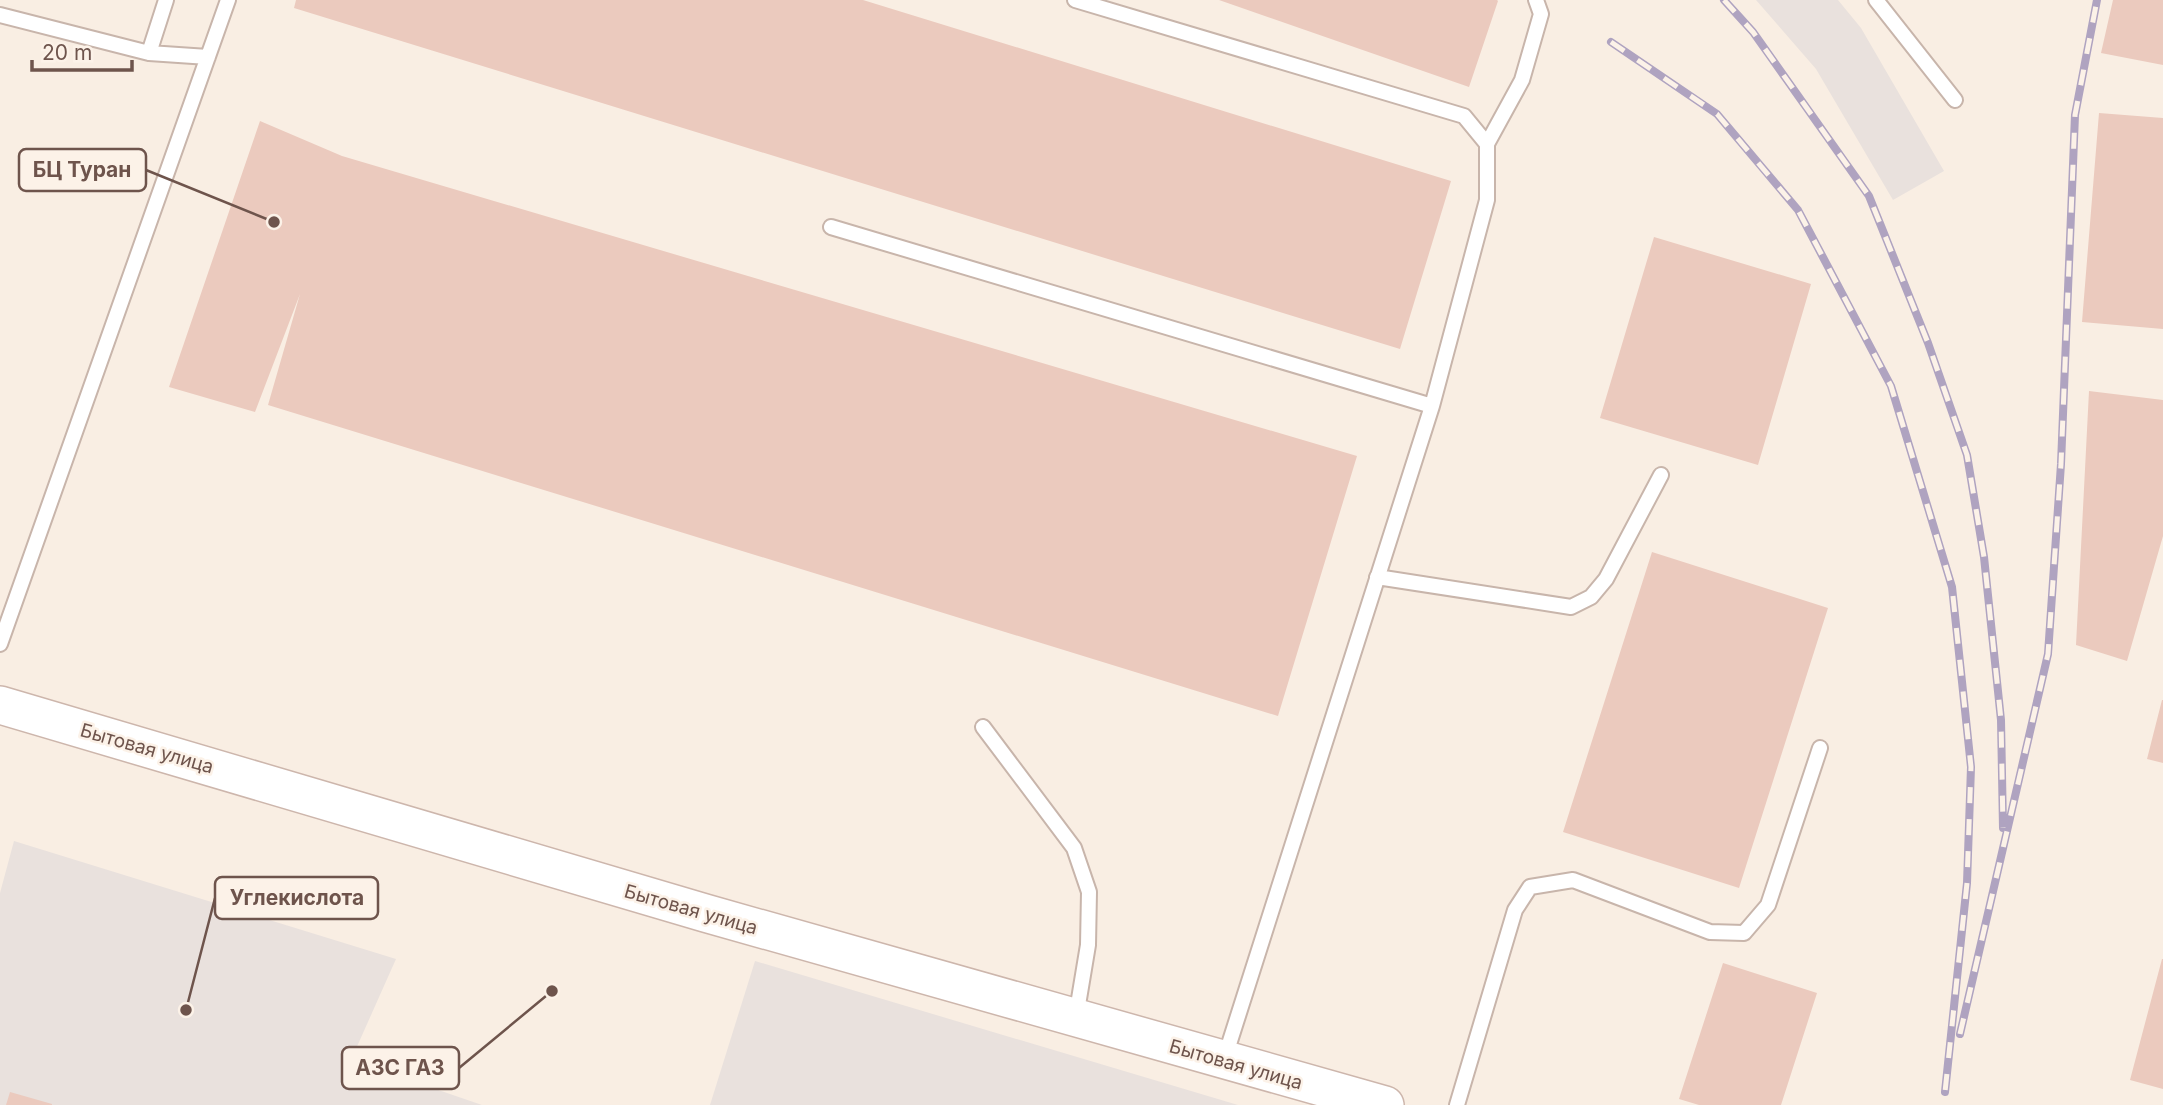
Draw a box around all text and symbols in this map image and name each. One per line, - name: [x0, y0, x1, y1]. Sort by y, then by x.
- scale bar: [32, 28, 131, 72]
- text: 20 m: [42, 40, 92, 65]
- callout: БЦ Туран: [19, 149, 146, 191]
- text: БЦ Туран: [33, 157, 131, 182]
- street label: Бытовая улица: [78, 718, 216, 778]
- callout: Углекислота: [215, 877, 378, 919]
- street label: Бытовая улица: [622, 879, 760, 939]
- text: Углекислота: [230, 885, 364, 910]
- street label: Бытовая улица: [1167, 1034, 1305, 1094]
- callout: АЗС ГАЗ: [342, 1047, 459, 1089]
- text: АЗС ГАЗ: [355, 1055, 445, 1080]

